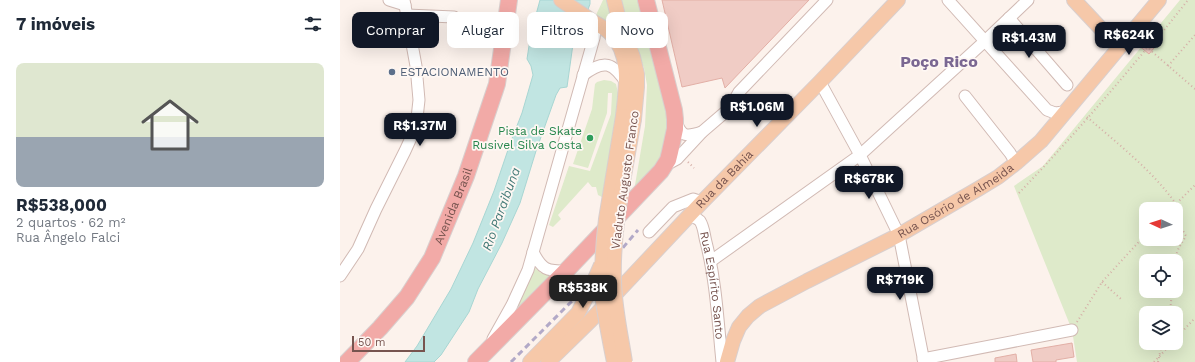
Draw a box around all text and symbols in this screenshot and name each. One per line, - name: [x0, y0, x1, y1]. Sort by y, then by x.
- chip: Comprar: [352, 12, 439, 48]
- chip: Alugar: [447, 12, 519, 48]
- chip: Filtros: [527, 12, 598, 48]
- chip: Novo: [606, 12, 668, 48]
- icon: filters: [302, 13, 324, 35]
- text: 7 imóveis: [16, 14, 95, 34]
- pin: R$624K: [1096, 22, 1162, 56]
- pin: R$1.43M: [992, 25, 1066, 59]
- text: R$624K: [1104, 27, 1154, 42]
- text: R$1.43M: [1002, 30, 1056, 45]
- district label: Poço Rico: [900, 52, 978, 71]
- place label: ESTACIONAMENTO: [400, 65, 509, 79]
- marker: ESTACIONAMENTO: [387, 67, 397, 77]
- icon: home: [134, 89, 206, 161]
- pin: R$1.06M: [720, 94, 794, 128]
- text: R$1.06M: [730, 99, 784, 114]
- street label: Viaduto Augusto Franco: [608, 110, 642, 250]
- pin: R$1.37M: [383, 113, 457, 147]
- text: R$1.37M: [393, 118, 447, 133]
- place label: Pista de Skate Rusivel Silva Costa: [472, 124, 582, 152]
- marker: Pista de Skate Rusivel Silva Costa: [585, 133, 595, 143]
- street label: Rua da Bahia: [693, 147, 756, 211]
- street label: Rua Osório de Almeida: [895, 160, 1017, 241]
- street label: Avenida Brasil: [431, 165, 475, 247]
- water label: Rio Paraibuna: [479, 165, 523, 253]
- pin: R$678K: [836, 166, 902, 200]
- text: R$678K: [844, 171, 894, 186]
- text: R$538,000: [16, 195, 107, 215]
- north arrow: [1139, 202, 1183, 246]
- map controls: [1139, 202, 1183, 350]
- text: 2 quartos · 62 m²: [16, 215, 125, 230]
- text: Rua Ângelo Falci: [16, 230, 120, 245]
- street label: Rua Espírito Santo: [697, 230, 727, 340]
- button: locate: [1139, 254, 1183, 298]
- pin: R$719K: [867, 267, 933, 301]
- text: R$719K: [876, 272, 924, 287]
- pin: R$538K: [550, 275, 616, 309]
- text: R$538K: [558, 280, 608, 295]
- button: layers: [1139, 306, 1183, 350]
- scale bar: [352, 334, 425, 353]
- text: 50 m: [358, 336, 385, 349]

